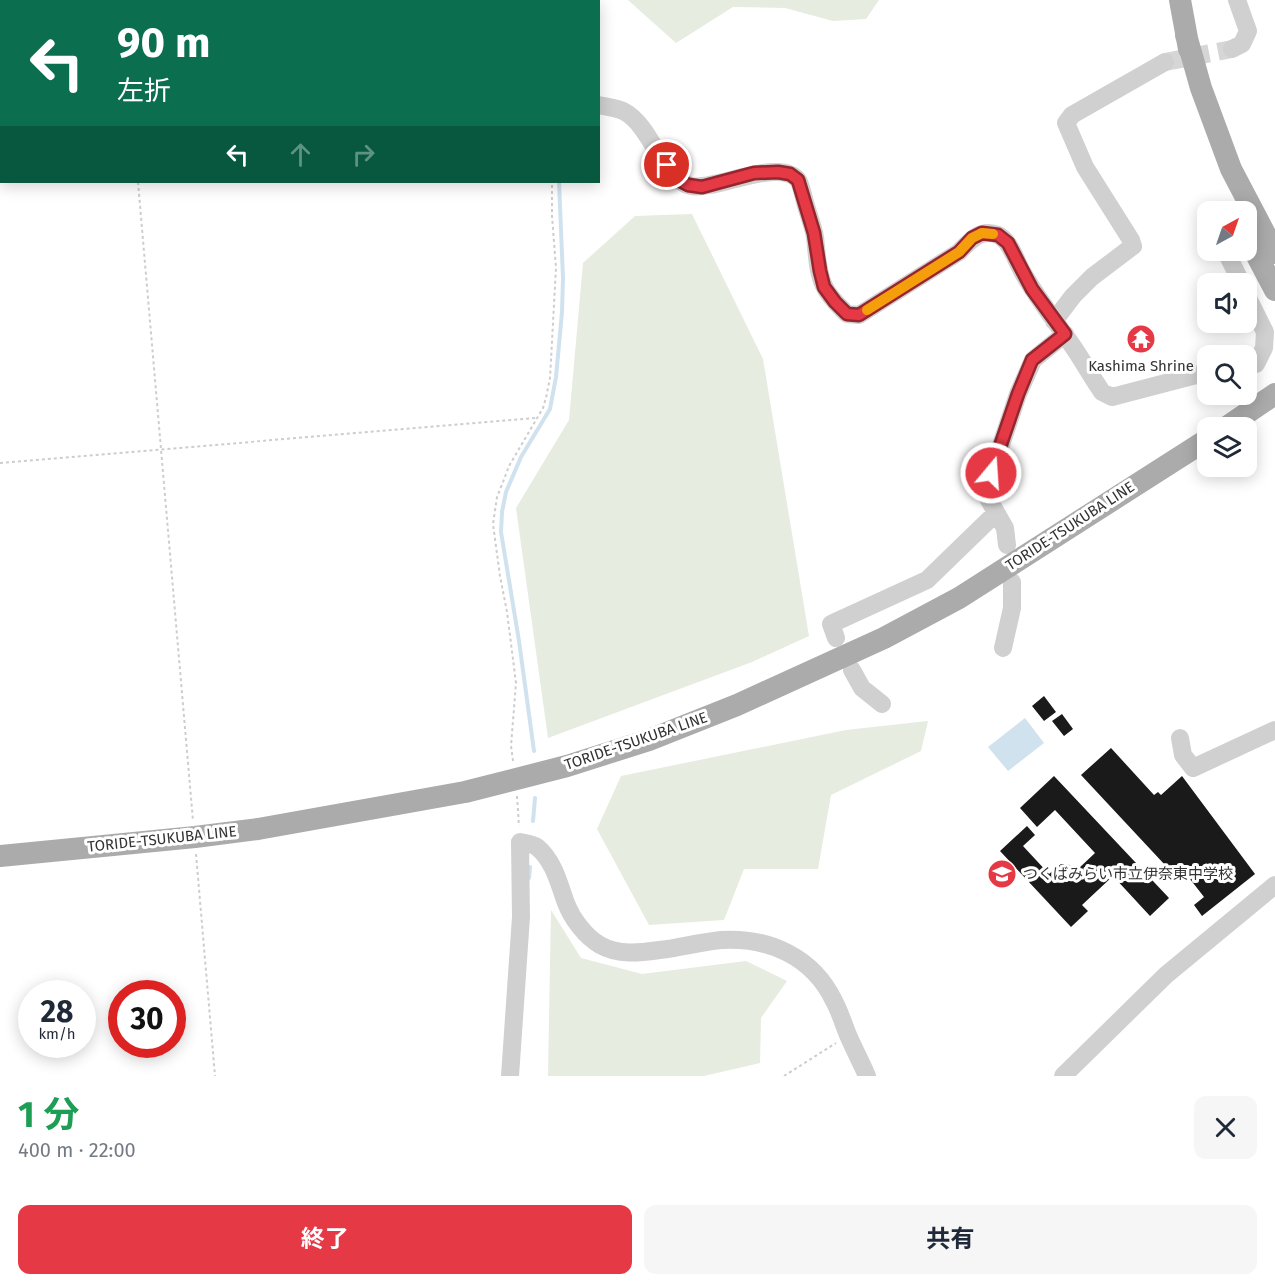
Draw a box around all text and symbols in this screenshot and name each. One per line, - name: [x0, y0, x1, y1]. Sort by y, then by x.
- text: 90 m: [117, 18, 211, 68]
- icon: left: [18, 24, 96, 102]
- text: 左折: [117, 75, 171, 107]
- icon: left: [221, 138, 254, 171]
- icon: ahead: [284, 138, 317, 171]
- icon: right: [347, 138, 380, 171]
- pin: [641, 139, 692, 190]
- icon: arrive: [650, 148, 683, 181]
- north arrow: [1197, 201, 1257, 261]
- map controls: [1197, 201, 1257, 477]
- button: sound: [1197, 273, 1257, 333]
- temple icon: Kashima Shrine: [1125, 323, 1157, 355]
- button: search: [1197, 345, 1257, 405]
- place label: Kashima Shrine: [1088, 357, 1194, 375]
- button: layers: [1197, 417, 1257, 477]
- position arrow: [959, 441, 1023, 505]
- street label: TORIDE-TSUKUBA LINE: [1002, 478, 1138, 574]
- street label: TORIDE-TSUKUBA LINE: [562, 708, 710, 774]
- street label: TORIDE-TSUKUBA LINE: [87, 822, 237, 856]
- school or university icon: つくばみらい市立伊奈東中学校: [986, 858, 1018, 890]
- place label: つくばみらい市立伊奈東中学校: [1023, 865, 1233, 883]
- speed limit sign: 30: [108, 980, 186, 1058]
- text: 28: [41, 994, 73, 1030]
- text: km/h: [38, 1025, 76, 1043]
- text: 1 分: [18, 1093, 79, 1137]
- button: close: [1194, 1096, 1257, 1159]
- text: 400 m · 22:00: [18, 1138, 136, 1162]
- button: 終了: [18, 1205, 632, 1274]
- button: 共有: [644, 1205, 1257, 1274]

